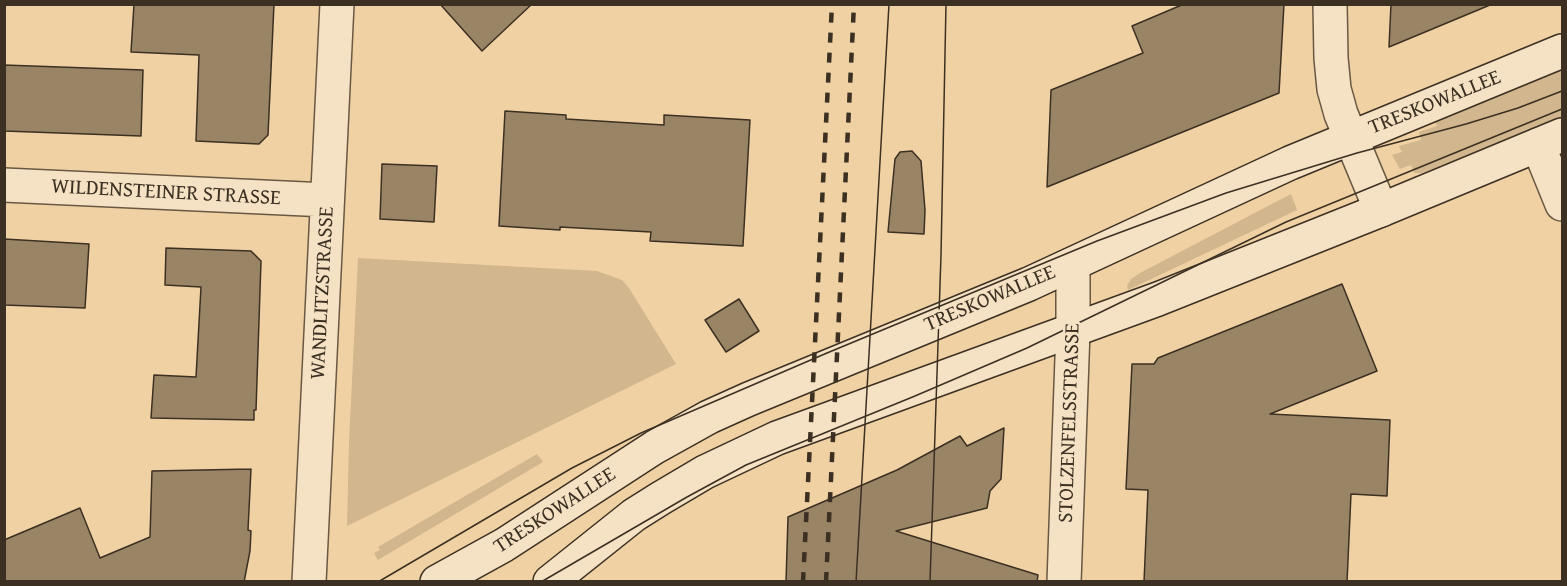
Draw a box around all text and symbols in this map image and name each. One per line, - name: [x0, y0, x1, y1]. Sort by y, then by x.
- street label: TRESKOWALLEE: [1365, 65, 1505, 141]
- street label: WILDENSTEINER STRASSE: [51, 174, 281, 212]
- street label: WANDLITZSTRASSE: [306, 206, 340, 380]
- street label: TRESKOWALLEE: [921, 260, 1059, 338]
- street label: STOLZENFELSSTRASSE: [1054, 323, 1086, 523]
- street label: TRESKOWALLEE: [489, 462, 621, 560]

